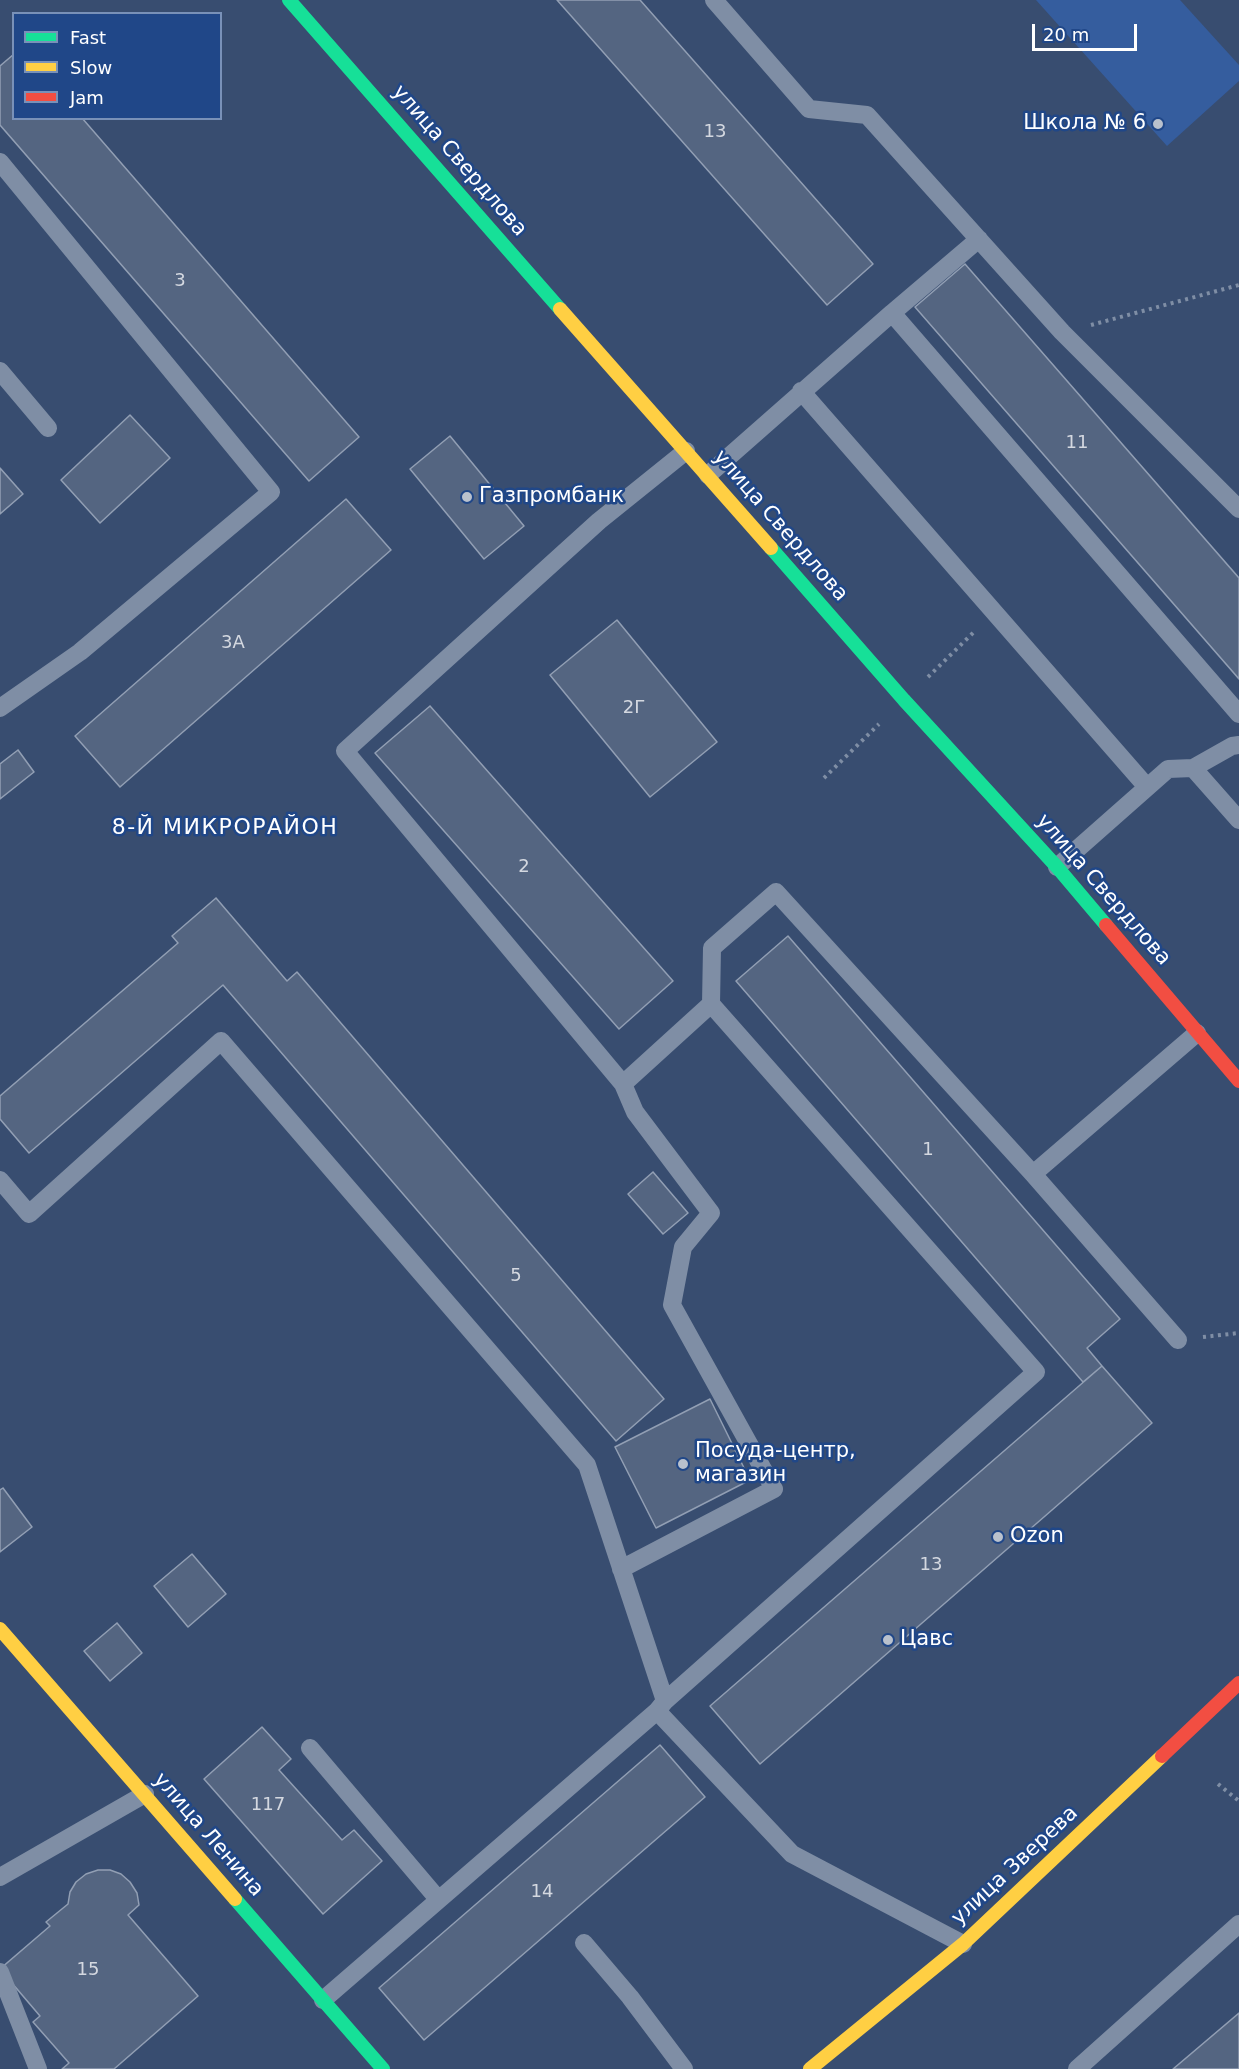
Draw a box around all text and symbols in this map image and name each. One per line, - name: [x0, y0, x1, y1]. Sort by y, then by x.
- legend: [12, 12, 222, 120]
- scale bar: [1035, 12, 1140, 50]
- text: 20 m: [1043, 24, 1089, 45]
- text: Fast: [70, 27, 106, 48]
- text: Slow: [70, 57, 112, 78]
- street label: улица Свердлова: [386, 80, 532, 242]
- text: Jam: [70, 87, 104, 108]
- place label: Школа № 6: [1023, 111, 1146, 137]
- marker: Школа № 6: [1151, 117, 1165, 131]
- house number: 13: [704, 121, 726, 143]
- house number: 3: [174, 270, 186, 292]
- house number: 11: [1066, 432, 1088, 454]
- street label: улица Свердлова: [707, 445, 853, 607]
- place label: Газпромбанк: [479, 484, 624, 510]
- marker: Газпромбанк: [460, 490, 474, 504]
- house number: 3А: [221, 632, 245, 654]
- house number: 2Г: [623, 697, 645, 719]
- street label: улица Свердлова: [1030, 809, 1176, 971]
- district label: 8-Й МИКРОРАЙОН: [112, 815, 338, 841]
- house number: 2: [518, 856, 530, 878]
- house number: 1: [922, 1139, 934, 1161]
- house number: 5: [510, 1265, 522, 1287]
- place label: Посуда-центр, магазин: [695, 1439, 856, 1489]
- marker: Посуда-центр, магазин: [676, 1457, 690, 1471]
- place label: Ozon: [1010, 1524, 1064, 1550]
- marker: Ozon: [991, 1530, 1005, 1544]
- house number: 13: [920, 1554, 942, 1576]
- place label: Цавс: [900, 1627, 953, 1653]
- marker: Цавс: [881, 1633, 895, 1647]
- street label: улица Ленина: [147, 1768, 269, 1902]
- house number: 117: [251, 1794, 285, 1816]
- street label: улица Зверева: [947, 1801, 1083, 1931]
- house number: 14: [531, 1881, 553, 1903]
- house number: 15: [77, 1959, 99, 1981]

